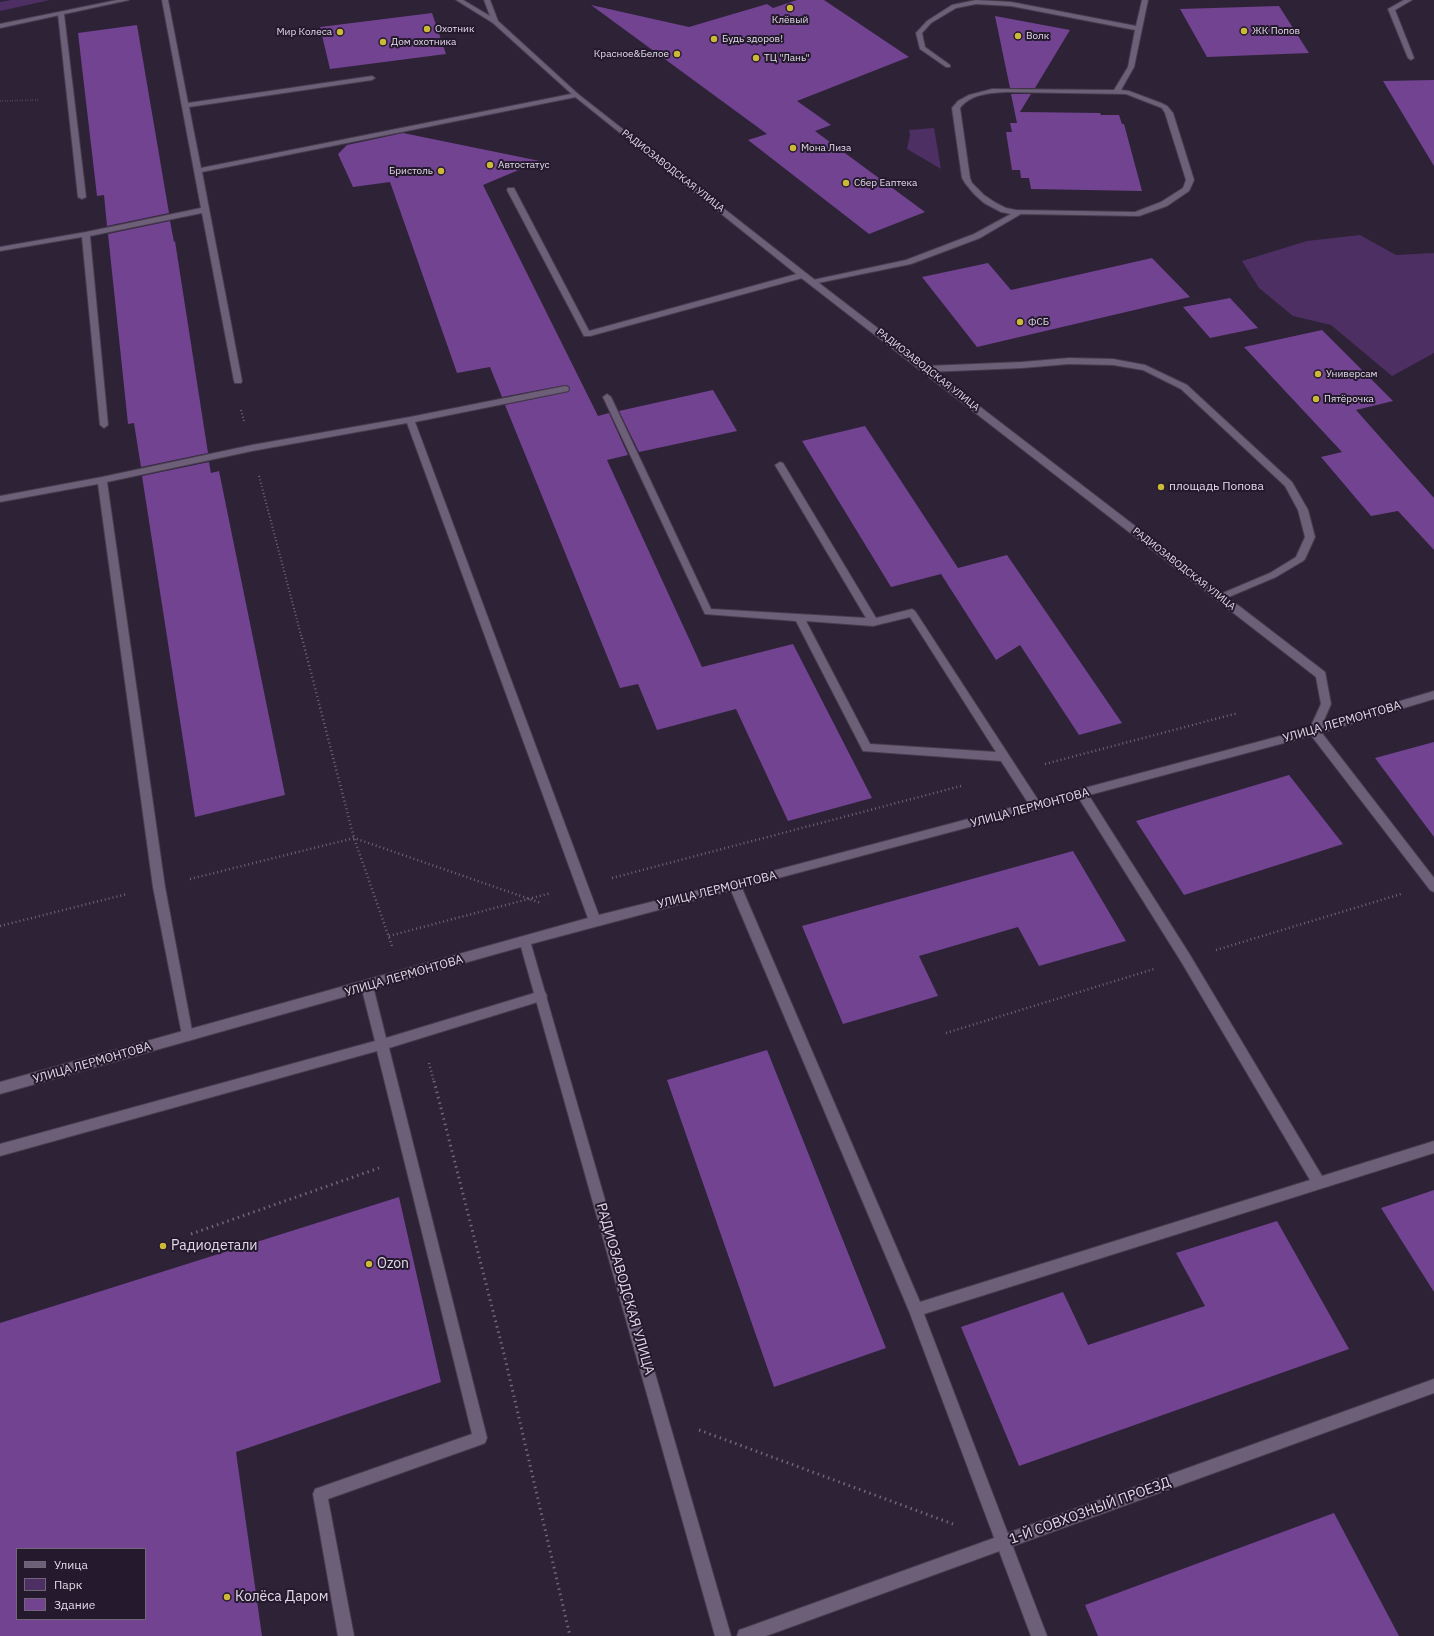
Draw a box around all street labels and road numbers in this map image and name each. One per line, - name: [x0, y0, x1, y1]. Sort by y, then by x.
- street label: РАДИОЗАВОДСКАЯ УЛИЦА: [619, 127, 727, 215]
- street label: РАДИОЗАВОДСКАЯ УЛИЦА: [874, 326, 982, 414]
- street label: РАДИОЗАВОДСКАЯ УЛИЦА: [1130, 525, 1238, 613]
- street label: УЛИЦА ЛЕРМОНТОВА: [1281, 698, 1403, 746]
- street label: УЛИЦА ЛЕРМОНТОВА: [969, 785, 1091, 831]
- street label: УЛИЦА ЛЕРМОНТОВА: [656, 868, 778, 912]
- street label: УЛИЦА ЛЕРМОНТОВА: [343, 952, 465, 1000]
- street label: УЛИЦА ЛЕРМОНТОВА: [31, 1039, 153, 1087]
- street label: РАДИОЗАВОДСКАЯ УЛИЦА: [592, 1201, 658, 1377]
- street label: 1-Й СОВХОЗНЫЙ ПРОЕЗД: [1007, 1474, 1173, 1548]

